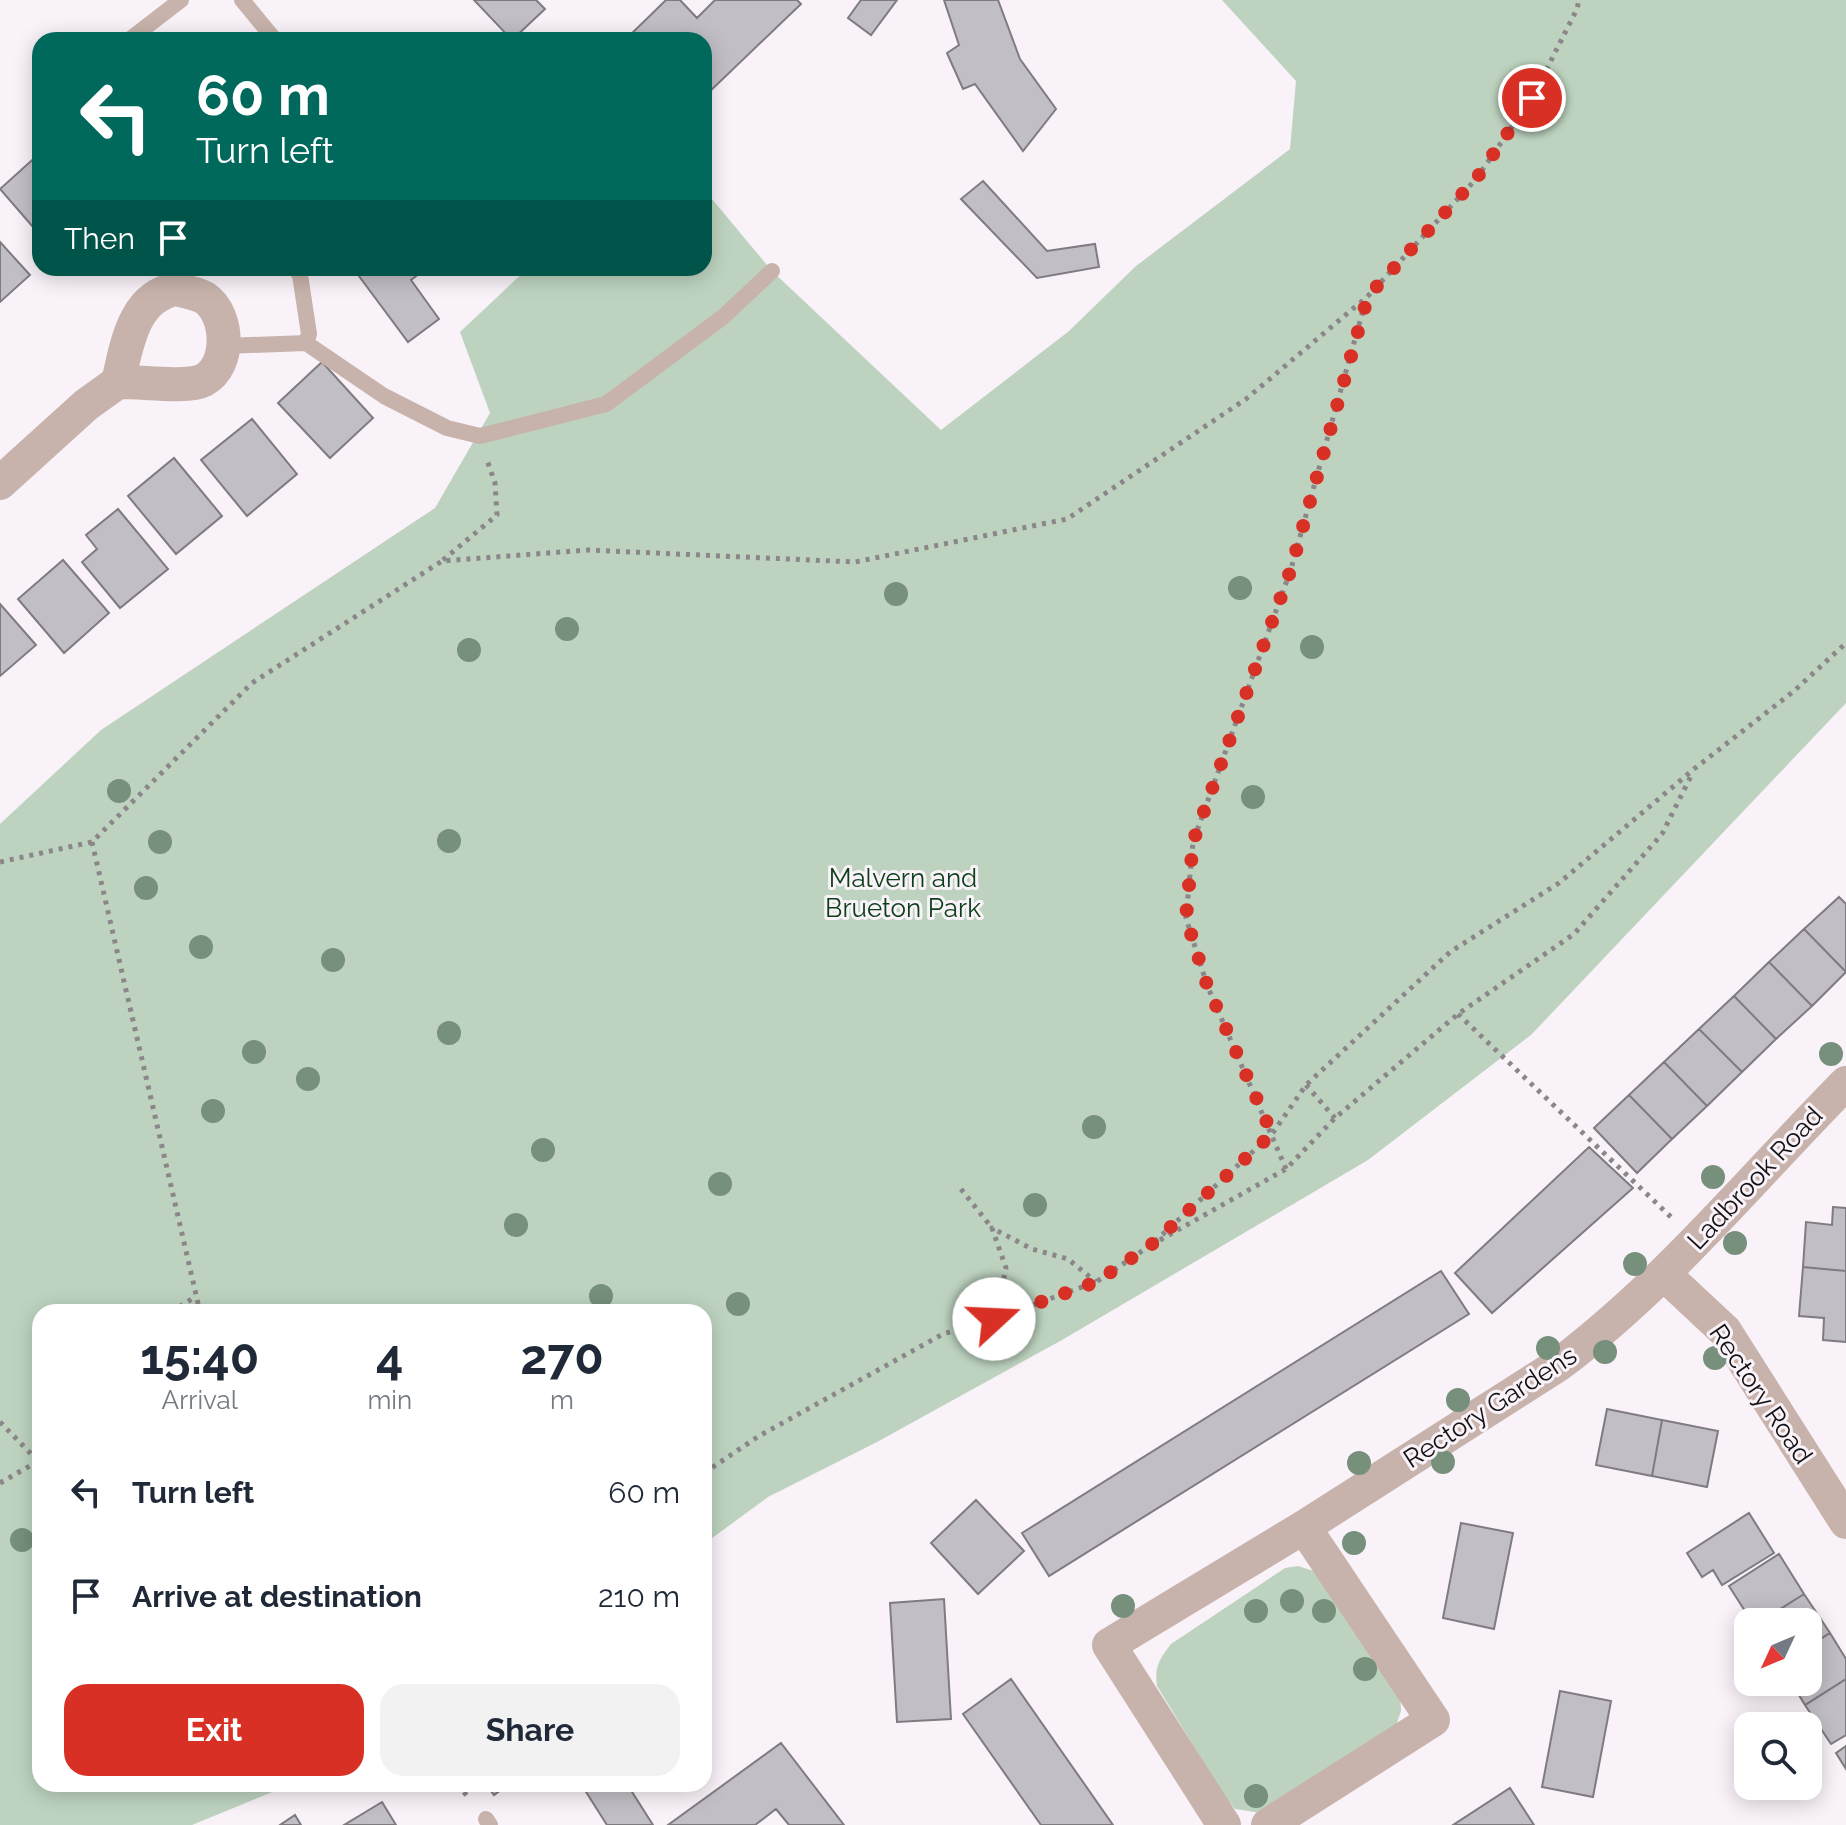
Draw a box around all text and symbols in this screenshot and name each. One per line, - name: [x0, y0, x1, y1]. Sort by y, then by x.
- text: 60 m: [196, 62, 330, 128]
- icon: left: [64, 64, 168, 168]
- pin: [1498, 64, 1566, 132]
- icon: arrive: [1510, 76, 1554, 120]
- text: Turn left: [196, 129, 334, 171]
- icon: arrive: [151, 216, 195, 260]
- text: Then: [64, 221, 135, 256]
- park label: Malvern and Brueton Park: [825, 863, 981, 923]
- street label: Ladbrook Road: [1681, 1100, 1829, 1256]
- position arrow: [952, 1277, 1036, 1361]
- street label: Rectory Road: [1703, 1319, 1819, 1469]
- text: 15:40: [140, 1329, 259, 1385]
- text: 4: [376, 1329, 403, 1385]
- text: 270: [520, 1329, 604, 1385]
- street label: Rectory Gardens: [1398, 1340, 1582, 1474]
- text: Arrival: [162, 1385, 238, 1415]
- text: min: [367, 1385, 412, 1415]
- text: m: [550, 1385, 574, 1415]
- icon: left: [64, 1470, 108, 1514]
- text: Turn left: [132, 1475, 254, 1510]
- text: 60 m: [608, 1475, 680, 1510]
- icon: arrive: [64, 1574, 108, 1618]
- text: Arrive at destination: [132, 1579, 422, 1614]
- text: 210 m: [598, 1579, 680, 1614]
- north arrow: [1734, 1608, 1822, 1696]
- map controls: [1734, 1608, 1822, 1800]
- button: Exit: [64, 1684, 364, 1776]
- button: Share: [380, 1684, 680, 1776]
- button: search: [1734, 1712, 1822, 1800]

